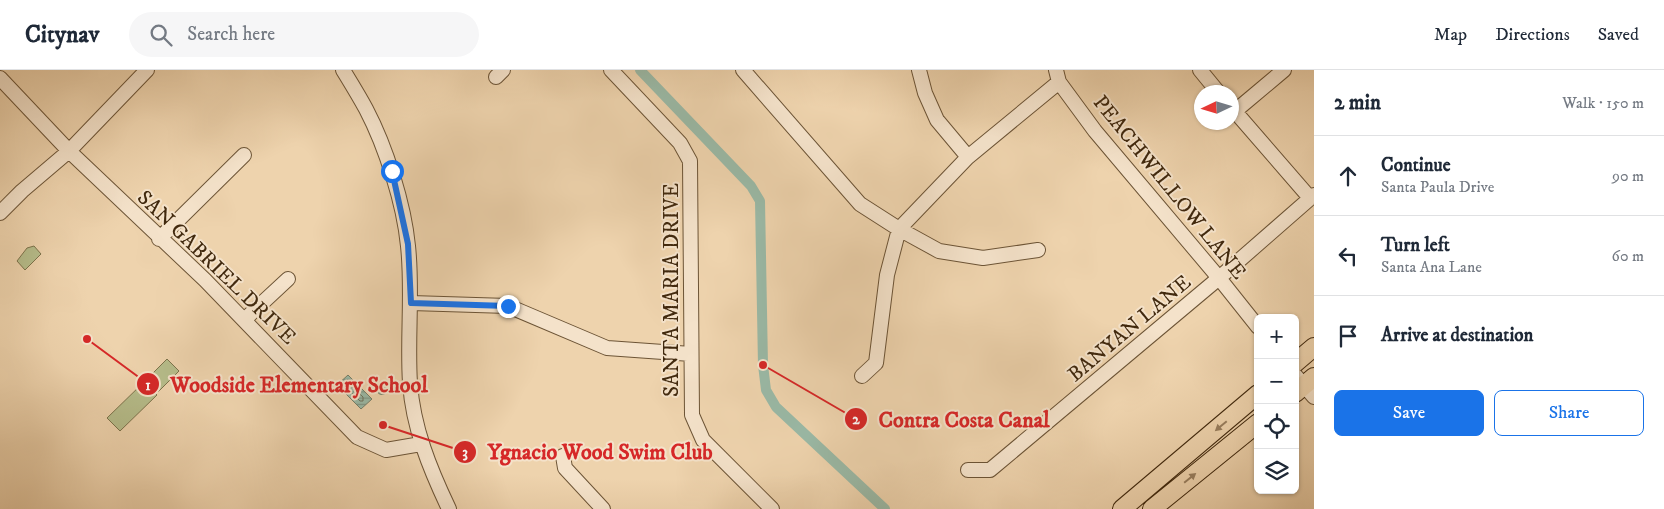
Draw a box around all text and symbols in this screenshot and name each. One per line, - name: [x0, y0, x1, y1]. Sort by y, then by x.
- search box: [129, 12, 479, 57]
- text: Citynav: [25, 20, 99, 50]
- icon: search: [147, 21, 175, 49]
- text: Search here: [187, 23, 275, 46]
- text: Map: [1434, 24, 1467, 46]
- text: Directions: [1495, 24, 1570, 46]
- text: Saved: [1598, 24, 1639, 46]
- north arrow: [1194, 85, 1239, 130]
- street label: PEACHWILLOW LANE: [1087, 90, 1252, 285]
- text: 2 min: [1334, 90, 1381, 116]
- text: Walk · 150 m: [1562, 93, 1644, 113]
- text: Continue: [1381, 154, 1451, 177]
- route start: [381, 160, 404, 183]
- icon: ahead: [1334, 162, 1362, 190]
- text: 90 m: [1612, 166, 1644, 186]
- text: Santa Paula Drive: [1381, 177, 1494, 197]
- street label: SANTA MARIA DRIVE: [659, 183, 685, 397]
- street label: SAN GABRIEL DRIVE: [131, 185, 301, 350]
- text: Turn left: [1381, 234, 1450, 257]
- icon: left: [1334, 242, 1362, 270]
- text: 60 m: [1612, 246, 1644, 266]
- text: Santa Ana Lane: [1381, 257, 1482, 277]
- street label: BANYAN LANE: [1063, 270, 1197, 388]
- route end: [497, 295, 520, 318]
- map controls: [1254, 314, 1299, 494]
- button: +: [1254, 314, 1299, 359]
- icon: arrive: [1334, 322, 1362, 350]
- text: Arrive at destination: [1381, 324, 1533, 347]
- button: −: [1254, 359, 1299, 404]
- callout: Woodside Elementary School: [135, 366, 438, 403]
- text: Woodside Elementary School: [169, 372, 428, 399]
- text: 1: [145, 376, 151, 395]
- button: Save: [1334, 390, 1484, 436]
- button: Share: [1494, 390, 1644, 436]
- callout: Contra Costa Canal: [844, 401, 1060, 438]
- button: locate: [1254, 404, 1299, 449]
- text: Contra Costa Canal: [878, 407, 1050, 434]
- text: 2: [852, 410, 860, 429]
- one-way arrow: [1215, 420, 1227, 432]
- callout: Ygnacio Wood Swim Club: [452, 433, 722, 470]
- text: Ygnacio Wood Swim Club: [486, 439, 713, 466]
- text: 3: [462, 443, 468, 462]
- button: layers: [1254, 449, 1299, 494]
- one-way arrow: [1183, 473, 1196, 484]

